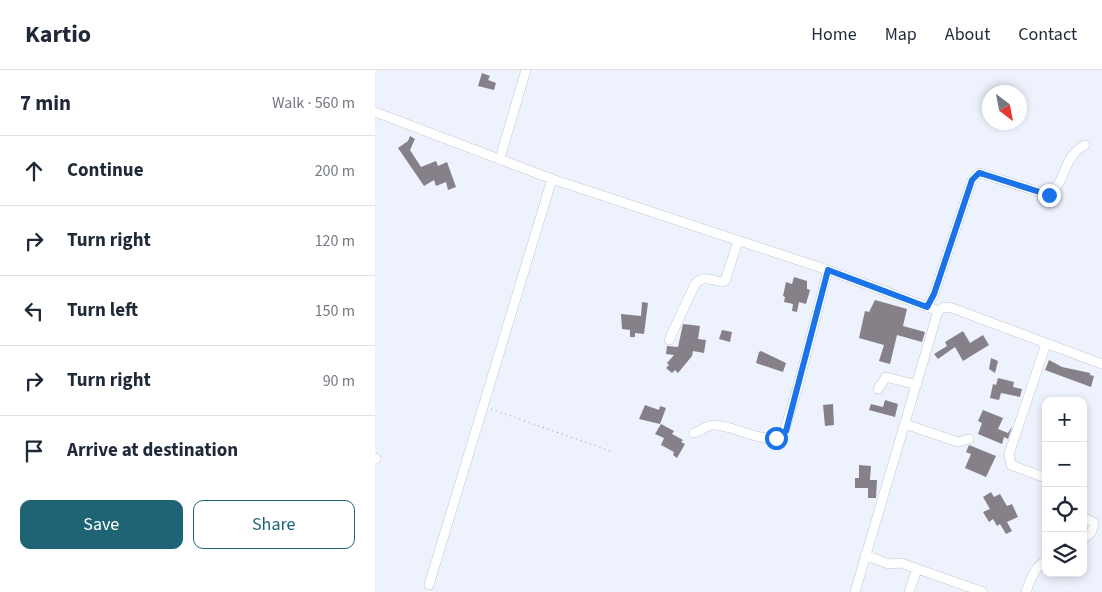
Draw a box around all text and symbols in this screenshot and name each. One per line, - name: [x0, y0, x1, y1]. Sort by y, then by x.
- text: Kartio: [25, 17, 91, 52]
- text: Home: [811, 22, 857, 47]
- text: Map: [885, 22, 917, 47]
- text: About: [945, 22, 990, 47]
- text: Contact: [1018, 22, 1077, 47]
- north arrow: [982, 85, 1027, 130]
- text: 7 min: [20, 88, 71, 118]
- text: Walk · 560 m: [272, 92, 355, 114]
- icon: ahead: [20, 157, 48, 185]
- text: Continue: [67, 157, 144, 184]
- text: 200 m: [315, 160, 355, 182]
- route end: [1038, 184, 1061, 207]
- icon: right: [20, 227, 48, 255]
- text: Turn right: [67, 227, 151, 254]
- text: 120 m: [315, 230, 355, 252]
- icon: left: [20, 297, 48, 325]
- text: Turn left: [67, 297, 138, 324]
- text: 150 m: [315, 300, 355, 322]
- icon: right: [20, 367, 48, 395]
- text: Turn right: [67, 367, 151, 394]
- text: 90 m: [323, 370, 355, 392]
- map controls: [1042, 397, 1087, 577]
- button: +: [1042, 397, 1087, 442]
- route start: [765, 427, 788, 450]
- icon: arrive: [20, 437, 48, 465]
- text: Arrive at destination: [67, 437, 238, 464]
- button: −: [1042, 442, 1087, 487]
- button: locate: [1042, 487, 1087, 532]
- button: Save: [20, 500, 183, 549]
- button: Share: [193, 500, 355, 549]
- button: layers: [1042, 532, 1087, 577]

